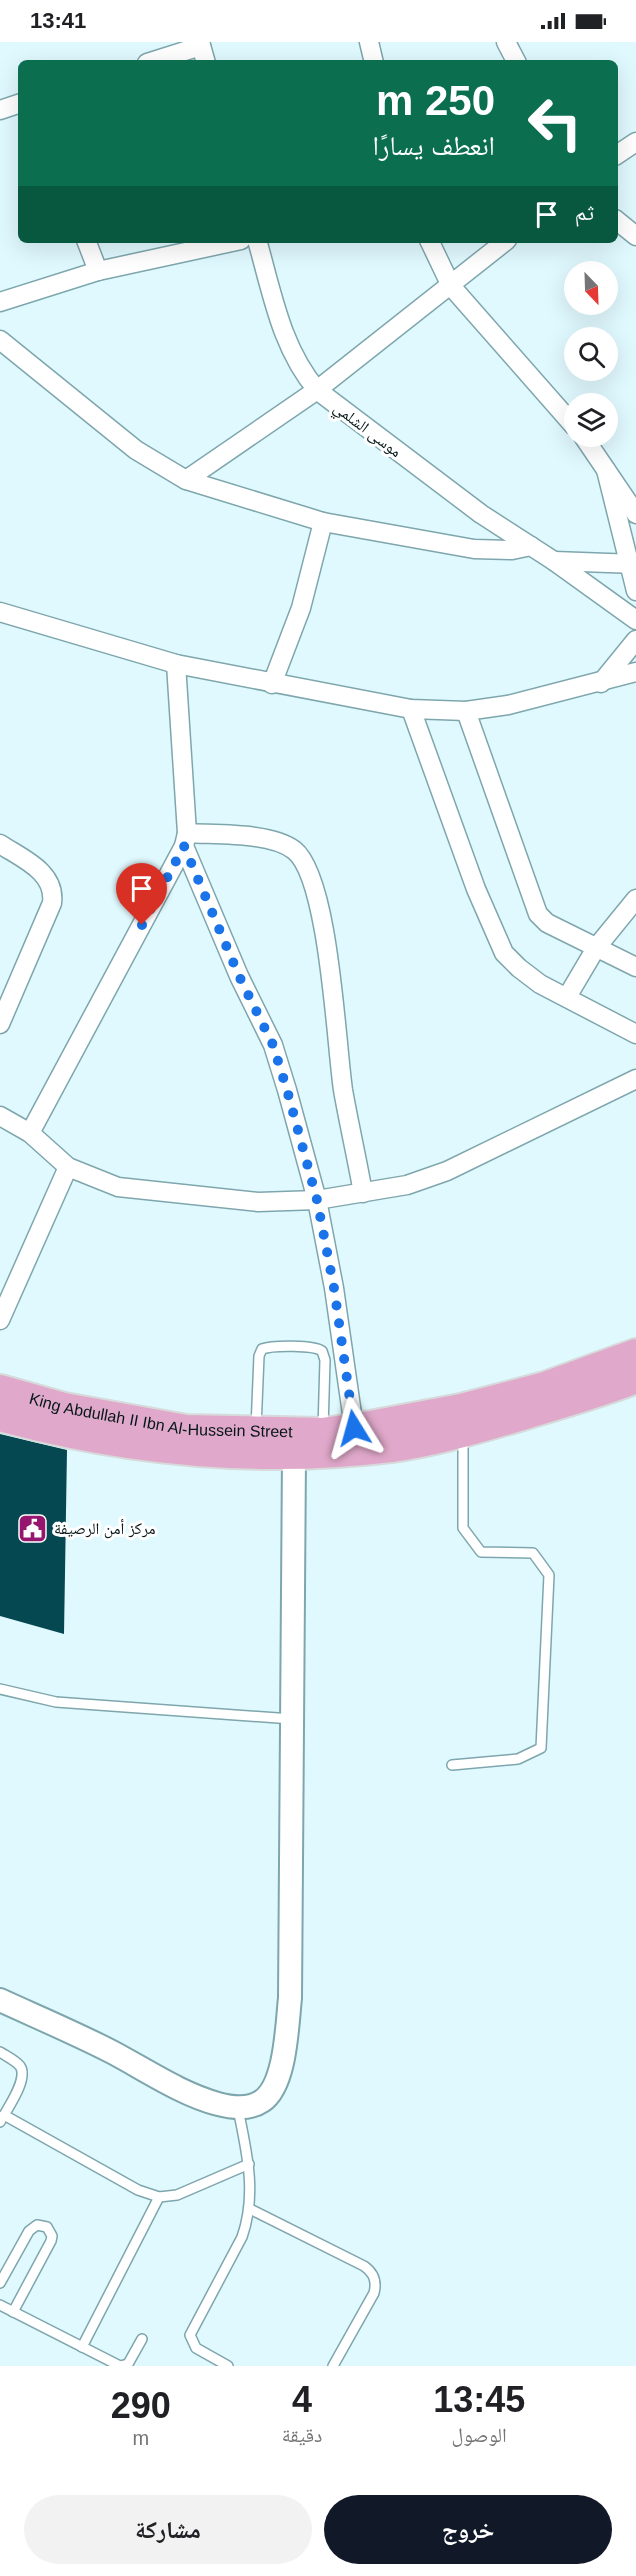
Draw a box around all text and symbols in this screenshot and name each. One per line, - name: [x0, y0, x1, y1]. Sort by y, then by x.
- text: 13:41: [30, 8, 86, 33]
- text: 250 m: [376, 77, 495, 124]
- icon: left: [516, 84, 594, 162]
- text: انعطف يسارًا: [373, 131, 495, 161]
- icon: arrive: [530, 198, 563, 231]
- text: ثم: [575, 200, 594, 225]
- north arrow: [564, 261, 618, 315]
- map controls: [564, 261, 618, 447]
- button: search: [564, 327, 618, 381]
- button: layers: [564, 393, 618, 447]
- street label: موسى الشلمي: [328, 399, 405, 464]
- pin: [116, 863, 167, 925]
- icon: arrive: [125, 872, 158, 905]
- street label: King Abdullah II Ibn Al-Hussein Street: [27, 1390, 293, 1440]
- position arrow: [322, 1396, 386, 1460]
- public building icon: مركز أمن الرصيفة: [17, 1512, 49, 1544]
- place label: مركز أمن الرصيفة: [54, 1519, 156, 1539]
- text: 4: [292, 2379, 312, 2420]
- text: 13:45: [433, 2379, 525, 2420]
- text: 290: [111, 2385, 171, 2426]
- text: دقيقة: [282, 2424, 322, 2446]
- text: الوصول: [452, 2424, 507, 2446]
- text: m: [133, 2427, 149, 2449]
- button: مشاركة: [24, 2495, 312, 2564]
- button: خروج: [324, 2495, 612, 2564]

